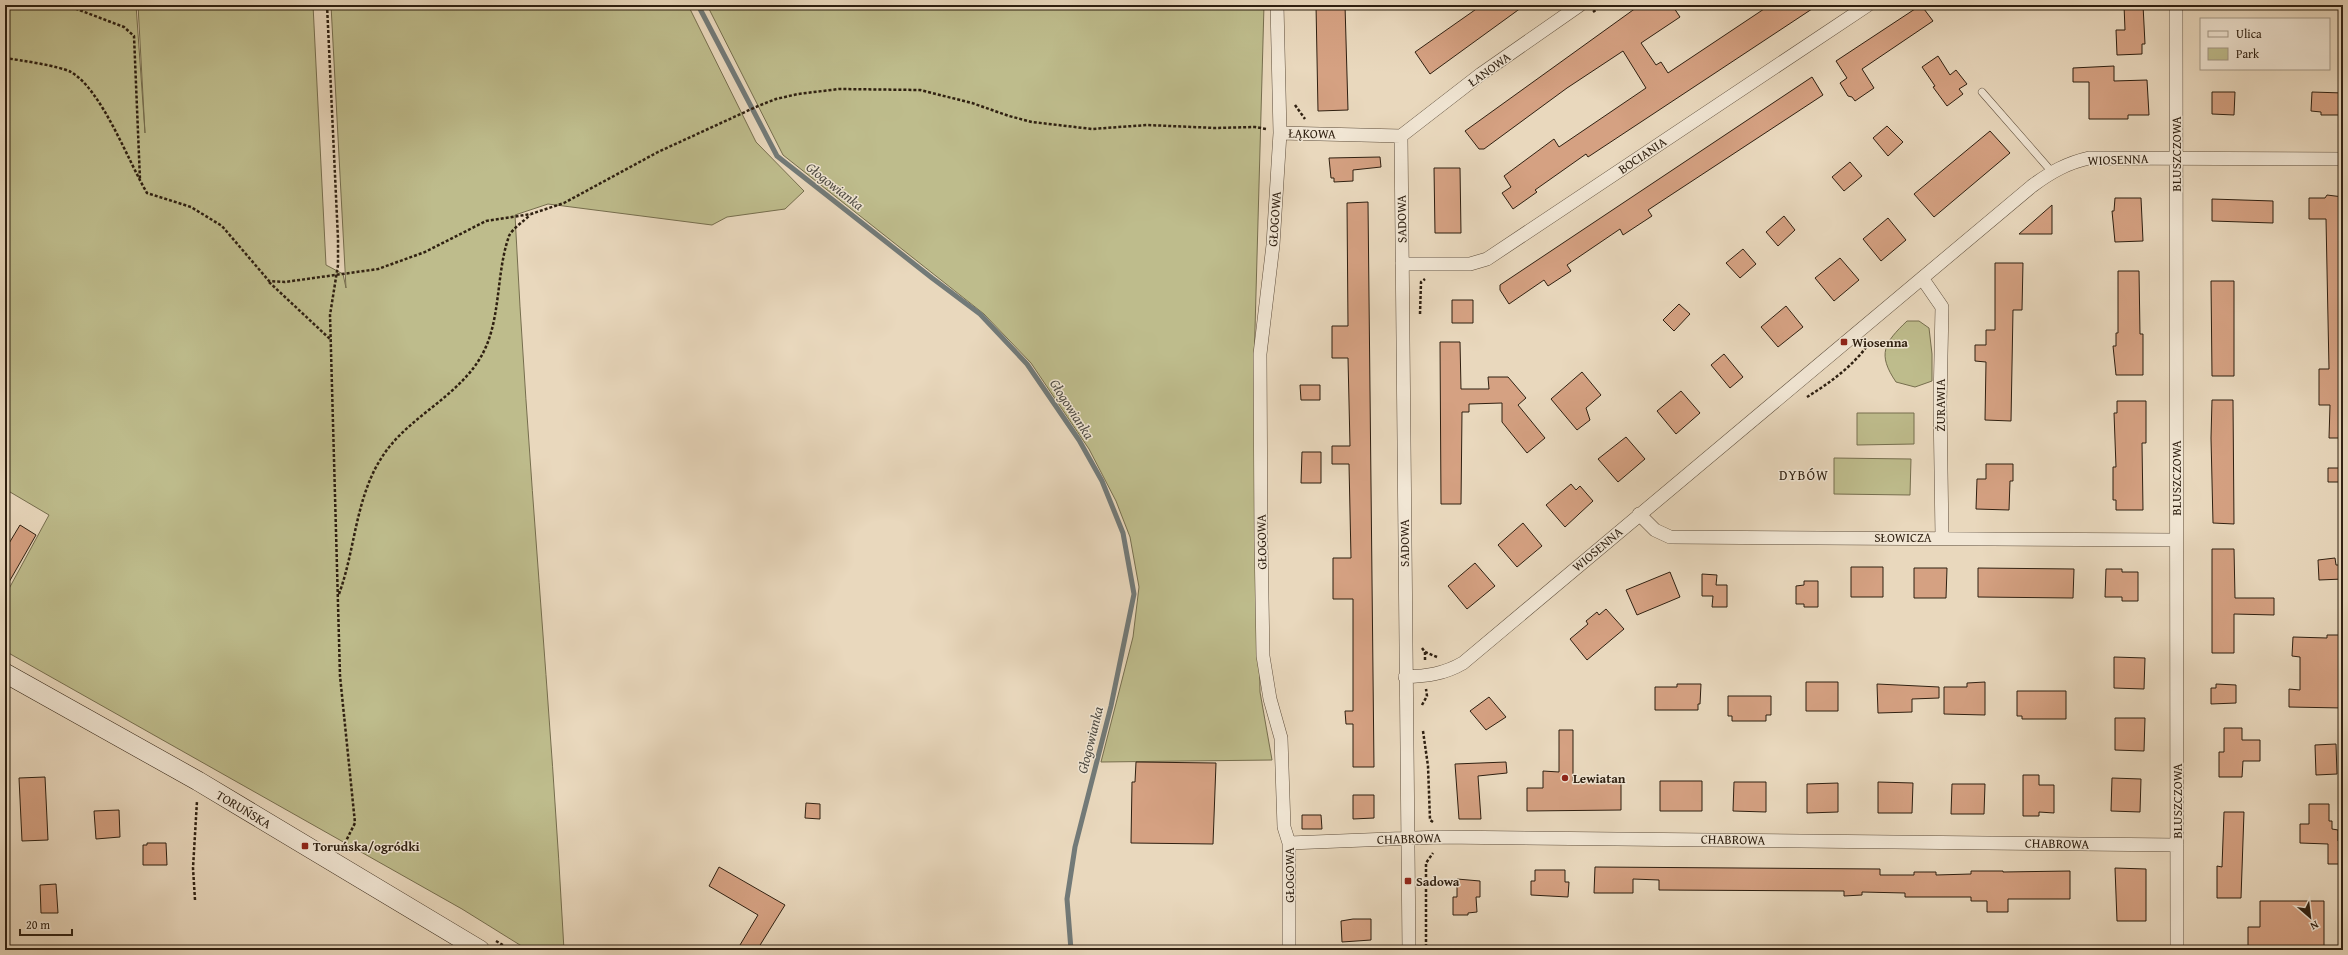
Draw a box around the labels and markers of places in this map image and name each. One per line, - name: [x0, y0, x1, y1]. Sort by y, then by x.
- place label: Wiosenna: [1852, 333, 1908, 352]
- marker: Wiosenna: [1839, 337, 1849, 347]
- place label: Lewiatan: [1573, 769, 1626, 788]
- marker: Lewiatan: [1560, 773, 1570, 783]
- place label: Toruńska/ogródki: [313, 837, 420, 856]
- marker: Toruńska/ogródki: [300, 841, 310, 851]
- place label: Sadowa: [1416, 872, 1460, 891]
- marker: Sadowa: [1403, 876, 1413, 886]

